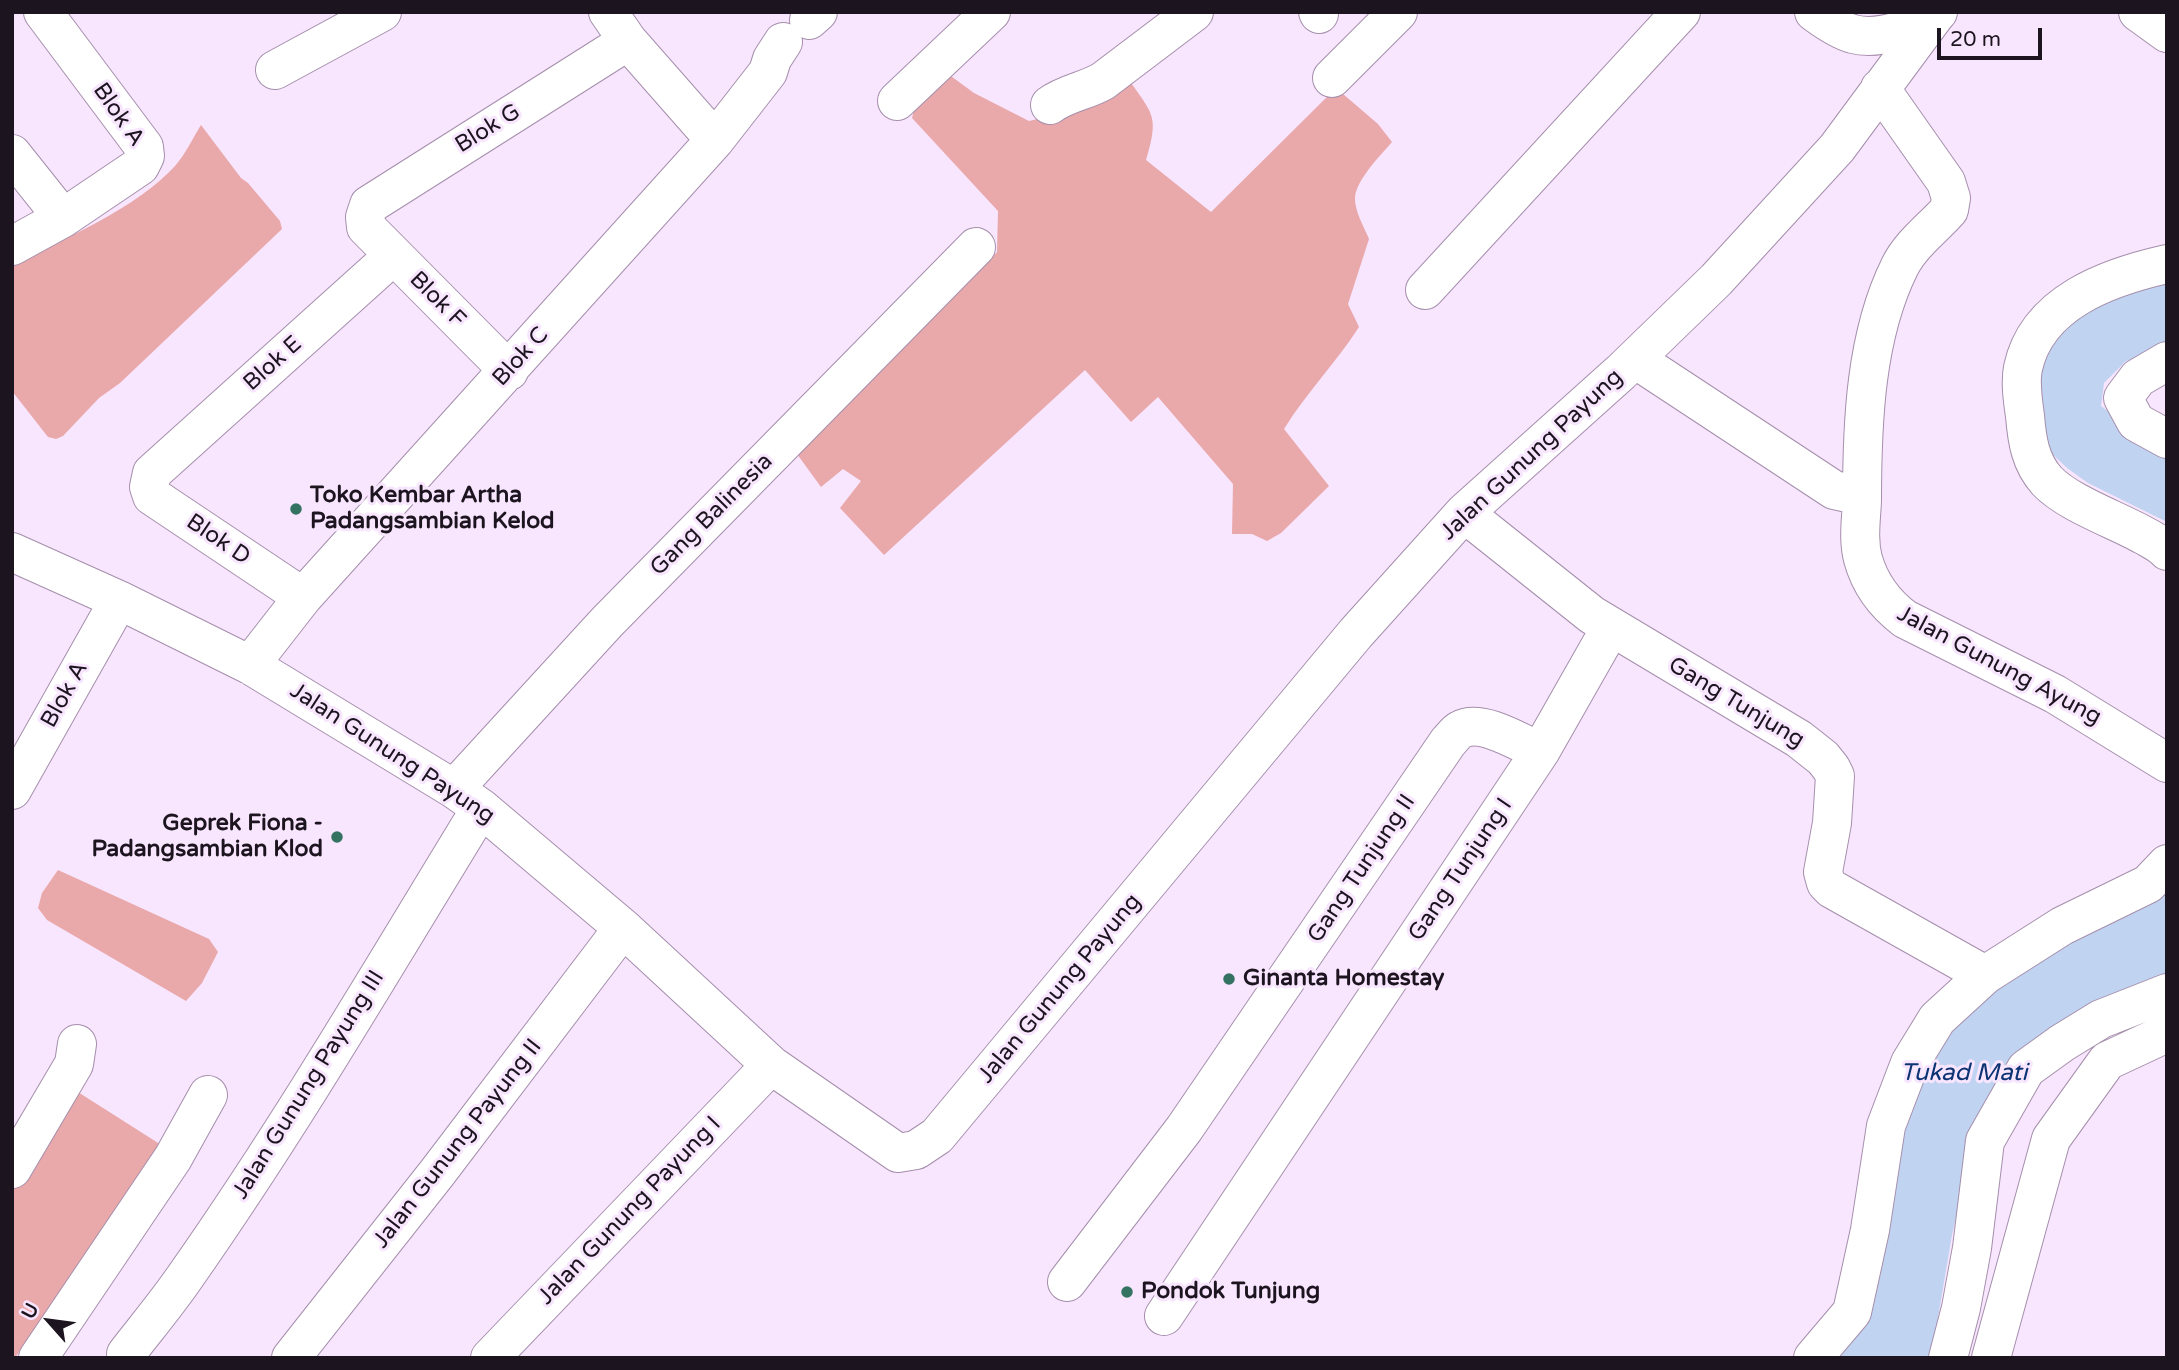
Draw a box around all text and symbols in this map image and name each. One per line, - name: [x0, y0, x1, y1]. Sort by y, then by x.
- scale bar: [1941, 14, 2046, 58]
- text: 20 m: [1950, 27, 2001, 52]
- street label: Blok A: [86, 78, 150, 152]
- street label: Blok G: [450, 98, 526, 160]
- street label: Blok F: [403, 266, 471, 334]
- street label: Blok C: [487, 322, 555, 392]
- street label: Blok E: [238, 331, 308, 397]
- street label: Jalan Gunung Payung: [1435, 364, 1629, 546]
- street label: Gang Balinesia: [645, 448, 779, 582]
- place label: Toko Kembar Artha Padangsambian Kelod: [310, 482, 555, 536]
- marker: Toko Kembar Artha Padangsambian Kelod: [288, 501, 304, 517]
- street label: Blok D: [181, 509, 255, 571]
- street label: Jalan Gunung Ayung: [1892, 600, 2106, 732]
- street label: Gang Tunjung: [1663, 652, 1809, 754]
- street label: Blok A: [36, 657, 94, 733]
- street label: Jalan Gunung Payung: [284, 677, 500, 831]
- street label: Gang Tunjung II: [1302, 790, 1422, 948]
- street label: Gang Tunjung I: [1403, 793, 1519, 947]
- place label: Geprek Fiona - Padangsambian Klod: [91, 810, 323, 864]
- marker: Geprek Fiona - Padangsambian Klod: [329, 829, 345, 845]
- street label: Jalan Gunung Payung: [973, 889, 1147, 1089]
- place label: Ginanta Homestay: [1243, 965, 1444, 993]
- street label: Jalan Gunung Payung III: [227, 966, 391, 1204]
- marker: Ginanta Homestay: [1221, 971, 1237, 987]
- street label: Jalan Gunung Payung II: [368, 1034, 548, 1254]
- water label: Tukad Mati: [1900, 1060, 2028, 1088]
- street label: Jalan Gunung Payung I: [533, 1111, 727, 1311]
- place label: Pondok Tunjung: [1141, 1278, 1320, 1306]
- marker: Pondok Tunjung: [1119, 1284, 1135, 1300]
- north arrow: [14, 1286, 84, 1356]
- text: U: [17, 1300, 44, 1323]

